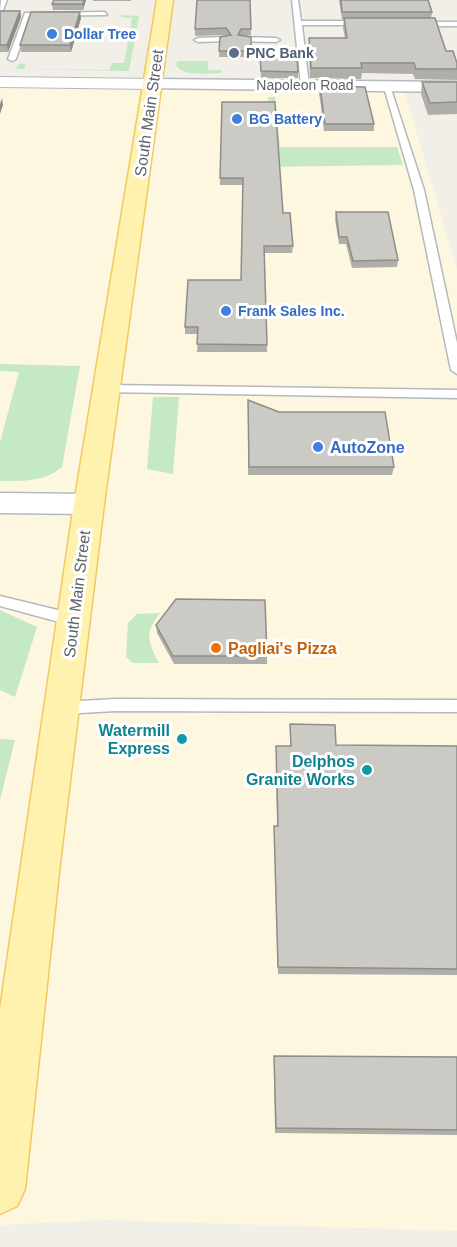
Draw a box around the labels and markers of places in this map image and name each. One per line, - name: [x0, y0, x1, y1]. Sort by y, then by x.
- place label: Dollar Tree: [64, 26, 137, 42]
- marker: Dollar Tree: [45, 27, 59, 41]
- place label: PNC Bank: [246, 45, 314, 61]
- marker: PNC Bank: [227, 46, 241, 60]
- place label: BG Battery: [249, 111, 322, 127]
- marker: BG Battery: [230, 112, 244, 126]
- place label: Frank Sales Inc.: [238, 303, 345, 319]
- marker: Frank Sales Inc.: [219, 304, 233, 318]
- place label: AutoZone: [330, 439, 405, 456]
- marker: AutoZone: [311, 440, 325, 454]
- place label: Pagliai's Pizza: [228, 640, 337, 657]
- marker: Pagliai's Pizza: [209, 641, 223, 655]
- place label: Watermill Express: [99, 722, 170, 757]
- marker: Watermill Express: [175, 732, 189, 746]
- place label: Delphos Granite Works: [246, 753, 355, 788]
- marker: Delphos Granite Works: [360, 763, 374, 777]

